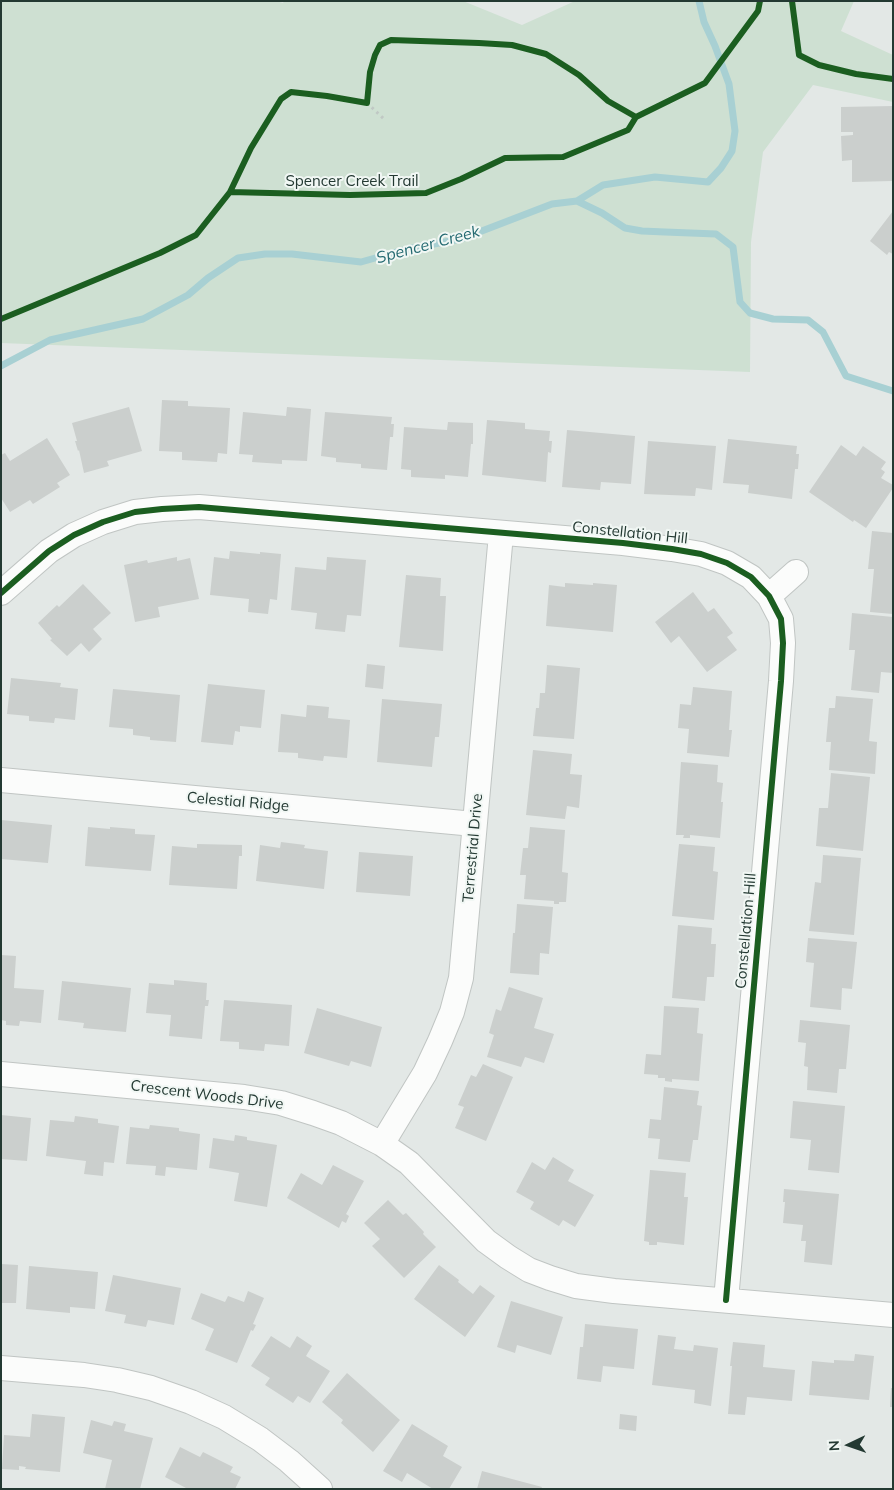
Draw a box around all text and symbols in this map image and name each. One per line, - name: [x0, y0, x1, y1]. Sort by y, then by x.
- street label: Spencer Creek Trail: [285, 172, 419, 190]
- water label: Spencer Creek: [374, 222, 482, 268]
- street label: Constellation Hill: [571, 518, 689, 548]
- street label: Celestial Ridge: [186, 789, 290, 815]
- street label: Terrestrial Drive: [459, 793, 487, 903]
- street label: Constellation Hill: [732, 872, 760, 990]
- street label: Crescent Woods Drive: [129, 1077, 285, 1113]
- north arrow: [824, 1420, 874, 1470]
- text: N: [825, 1440, 843, 1452]

